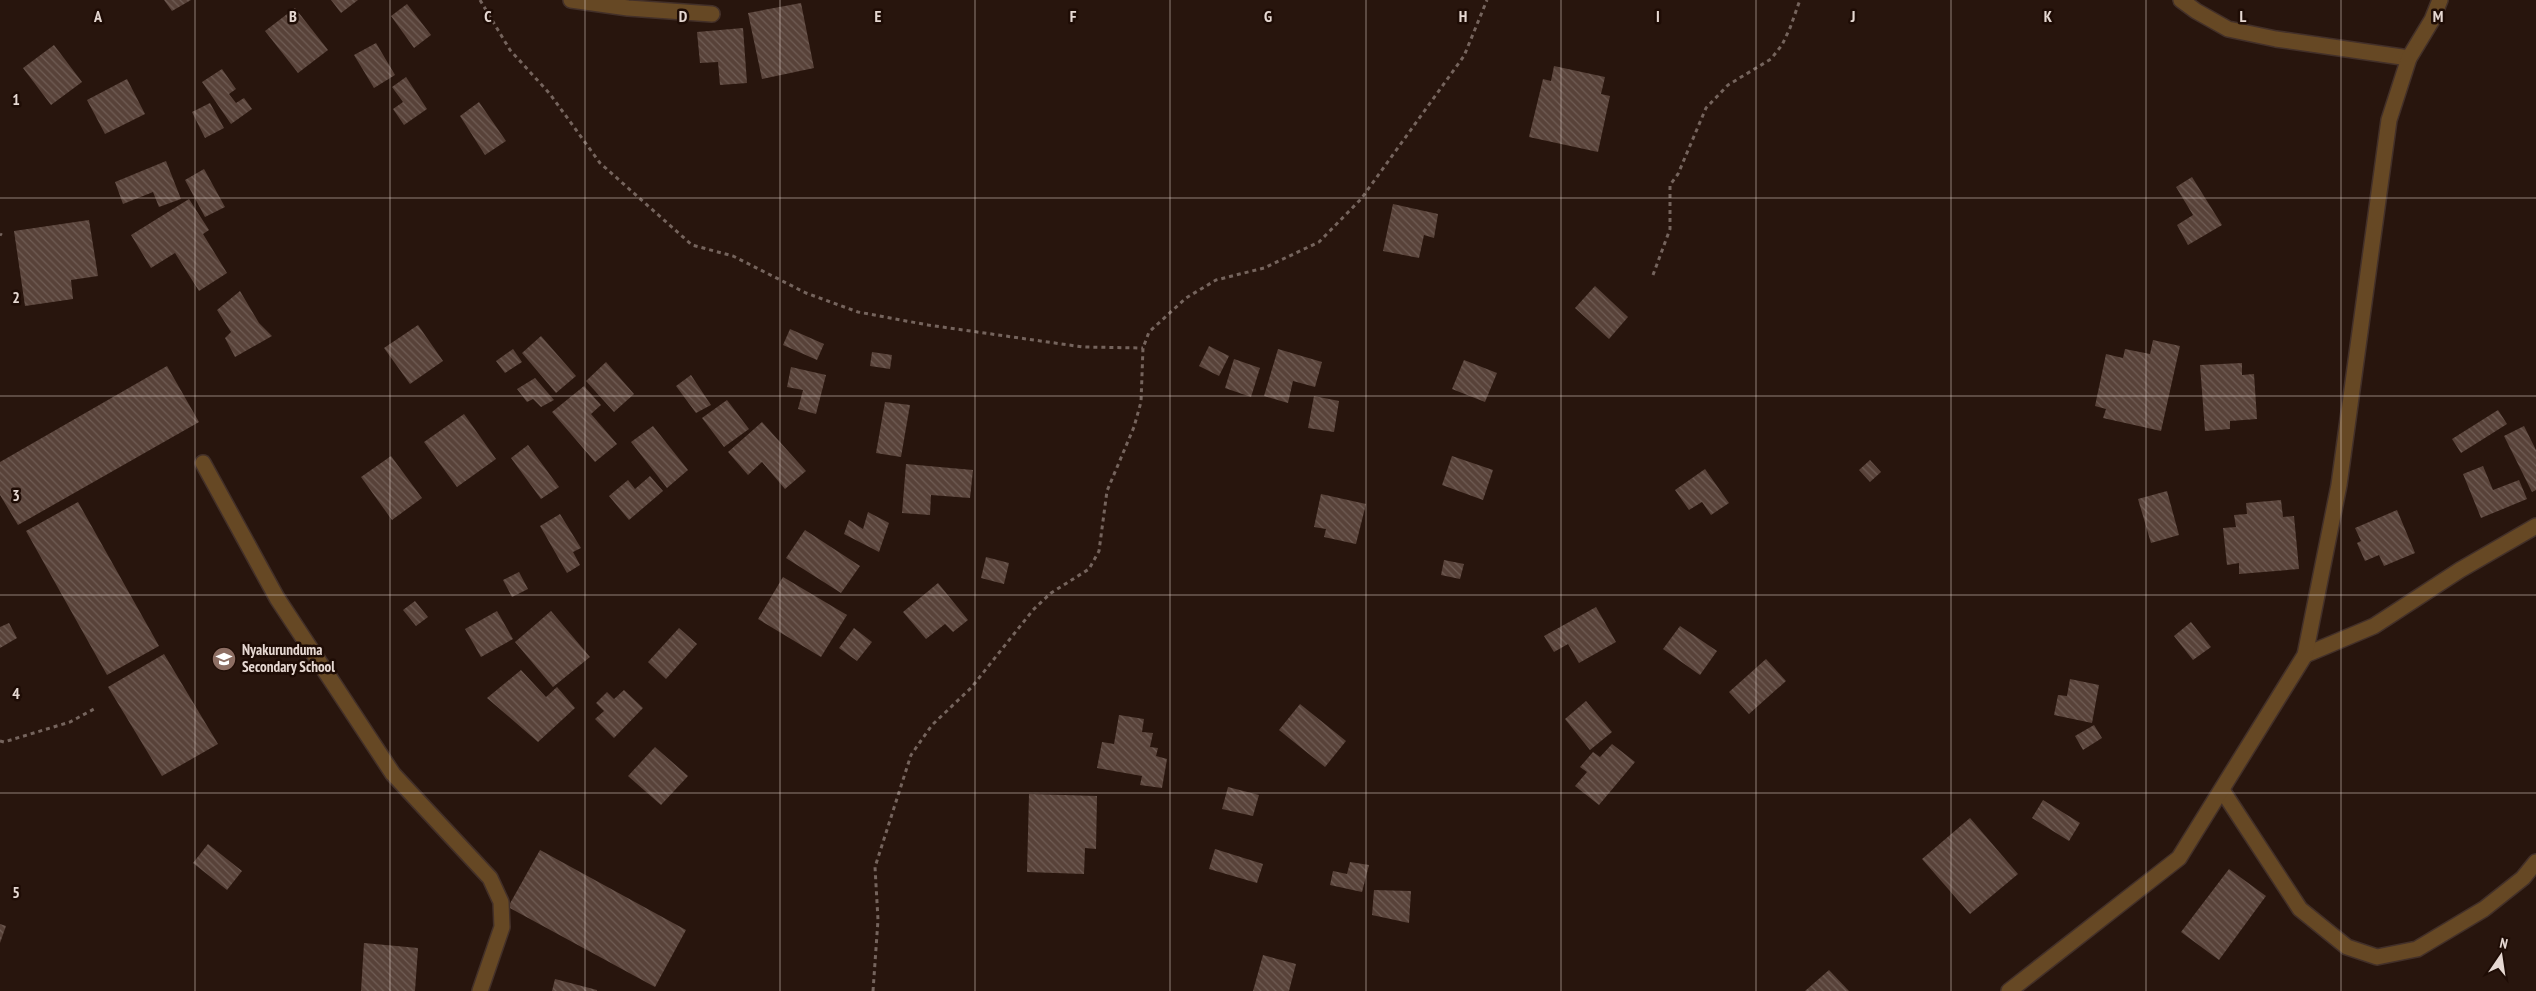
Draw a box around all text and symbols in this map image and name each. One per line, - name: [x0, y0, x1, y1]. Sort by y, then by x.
- text: A: [93, 6, 103, 26]
- text: B: [289, 6, 297, 26]
- text: C: [484, 6, 492, 26]
- text: D: [679, 6, 688, 26]
- text: E: [875, 6, 882, 26]
- text: F: [1070, 6, 1077, 26]
- text: G: [1264, 6, 1272, 26]
- text: H: [1459, 6, 1467, 26]
- text: I: [1656, 6, 1660, 26]
- text: J: [1850, 6, 1855, 26]
- text: K: [2044, 6, 2053, 26]
- text: L: [2240, 6, 2247, 26]
- text: M: [2433, 6, 2443, 26]
- text: 1: [12, 89, 20, 109]
- text: 2: [12, 287, 20, 307]
- text: 3: [12, 485, 20, 505]
- place label: Nyakurunduma Secondary School: [242, 640, 335, 676]
- school or university icon: Nyakurunduma Secondary School: [211, 646, 237, 672]
- text: 4: [12, 683, 20, 703]
- text: 5: [12, 882, 20, 902]
- north arrow: [2476, 931, 2526, 981]
- text: N: [2498, 934, 2510, 953]

